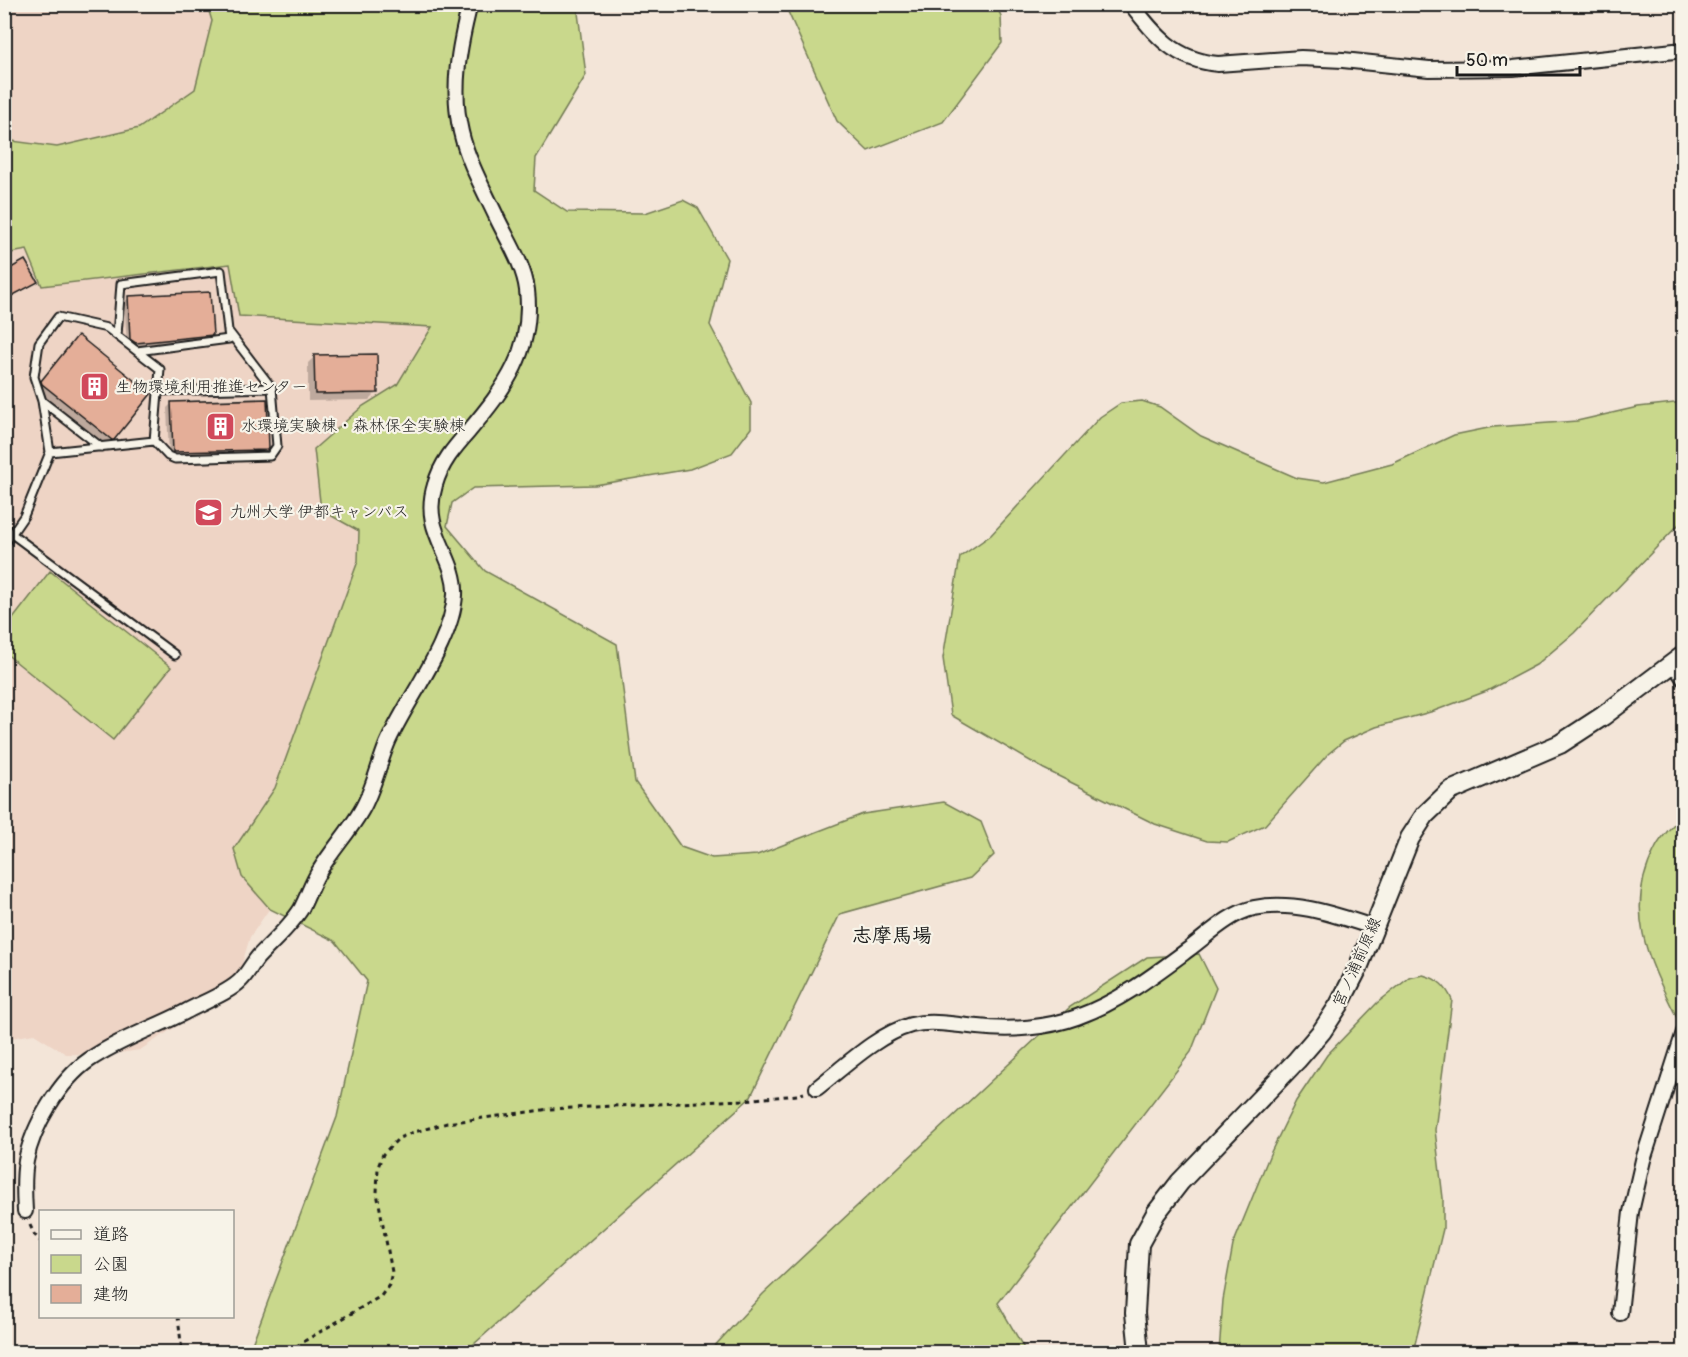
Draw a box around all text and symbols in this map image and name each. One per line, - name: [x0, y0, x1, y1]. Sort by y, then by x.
- scale bar: [1457, 39, 1580, 77]
- text: 50 m: [1466, 49, 1508, 72]
- building icon: 生物環境利用推進センター: [79, 371, 111, 403]
- place label: 生物環境利用推進センター: [116, 377, 307, 397]
- building icon: 水環境実験棟・森林保全実験棟: [204, 410, 236, 442]
- place label: 水環境実験棟・森林保全実験棟: [241, 416, 465, 436]
- school or university icon: 九州大学 伊都キャンパス: [193, 496, 225, 528]
- place label: 九州大学 伊都キャンパス: [230, 502, 409, 522]
- street label: 宮ノ浦前原線: [1328, 914, 1386, 1010]
- district label: 志摩馬場: [852, 923, 932, 948]
- legend: [39, 1210, 234, 1318]
- text: 道路: [93, 1223, 129, 1246]
- text: 公園: [93, 1253, 129, 1276]
- text: 建物: [93, 1283, 129, 1306]

